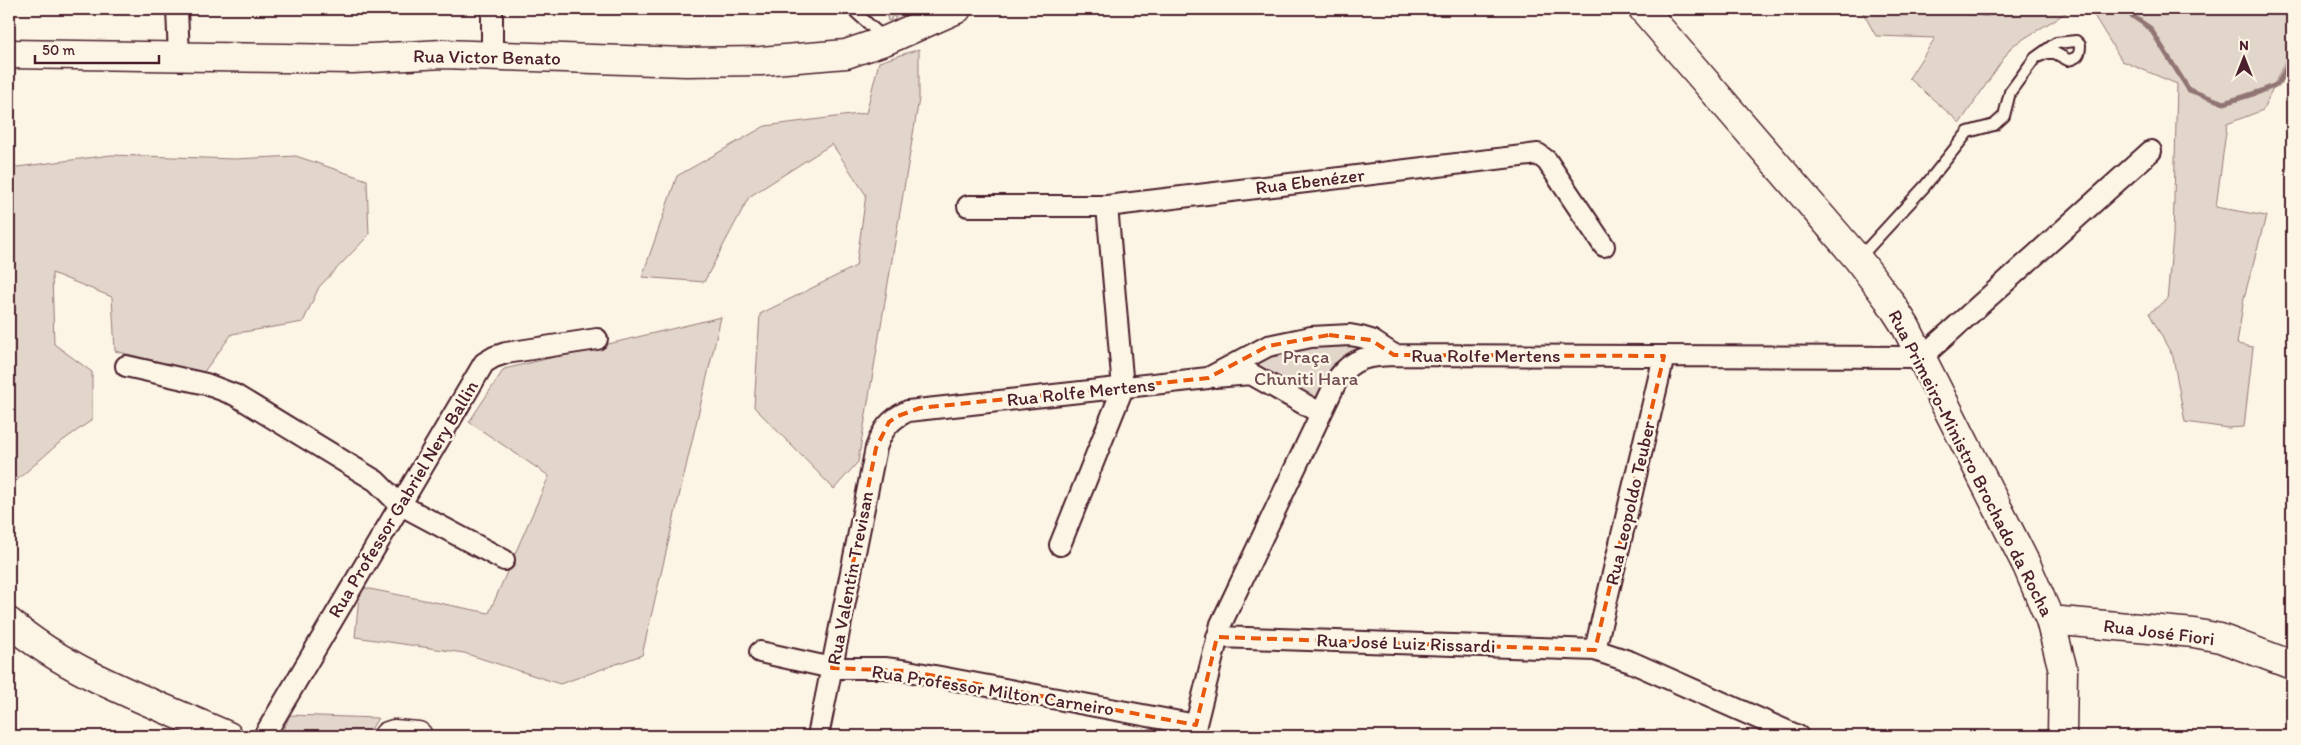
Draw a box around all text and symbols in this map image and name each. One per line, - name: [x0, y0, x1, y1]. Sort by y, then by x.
- scale bar: [35, 32, 159, 64]
- north arrow: [2218, 32, 2268, 82]
- text: N: [2239, 37, 2249, 54]
- text: 50 m: [42, 41, 75, 59]
- street label: Rua Victor Benato: [413, 44, 561, 70]
- street label: Rua Ebenézer: [1254, 163, 1366, 199]
- street label: Rua Primeiro-Ministro Brochado da Rocha: [1883, 306, 2059, 620]
- street label: Rua Rolfe Mertens: [1411, 344, 1561, 367]
- park label: Praça Chuniti Hara: [1254, 345, 1358, 390]
- street label: Rua Rolfe Mertens: [1006, 373, 1156, 411]
- street label: Rua Professor Gabriel Nery Ballin: [323, 376, 483, 622]
- street label: Rua Leopoldo Teuber: [1600, 418, 1660, 587]
- street label: Rua Valentin Trevisan: [822, 489, 878, 667]
- street label: Rua José Fiori: [2102, 614, 2216, 650]
- street label: Rua José Luiz Rissardi: [1316, 628, 1496, 658]
- street label: Rua Professor Milton Carneiro: [870, 659, 1116, 721]

